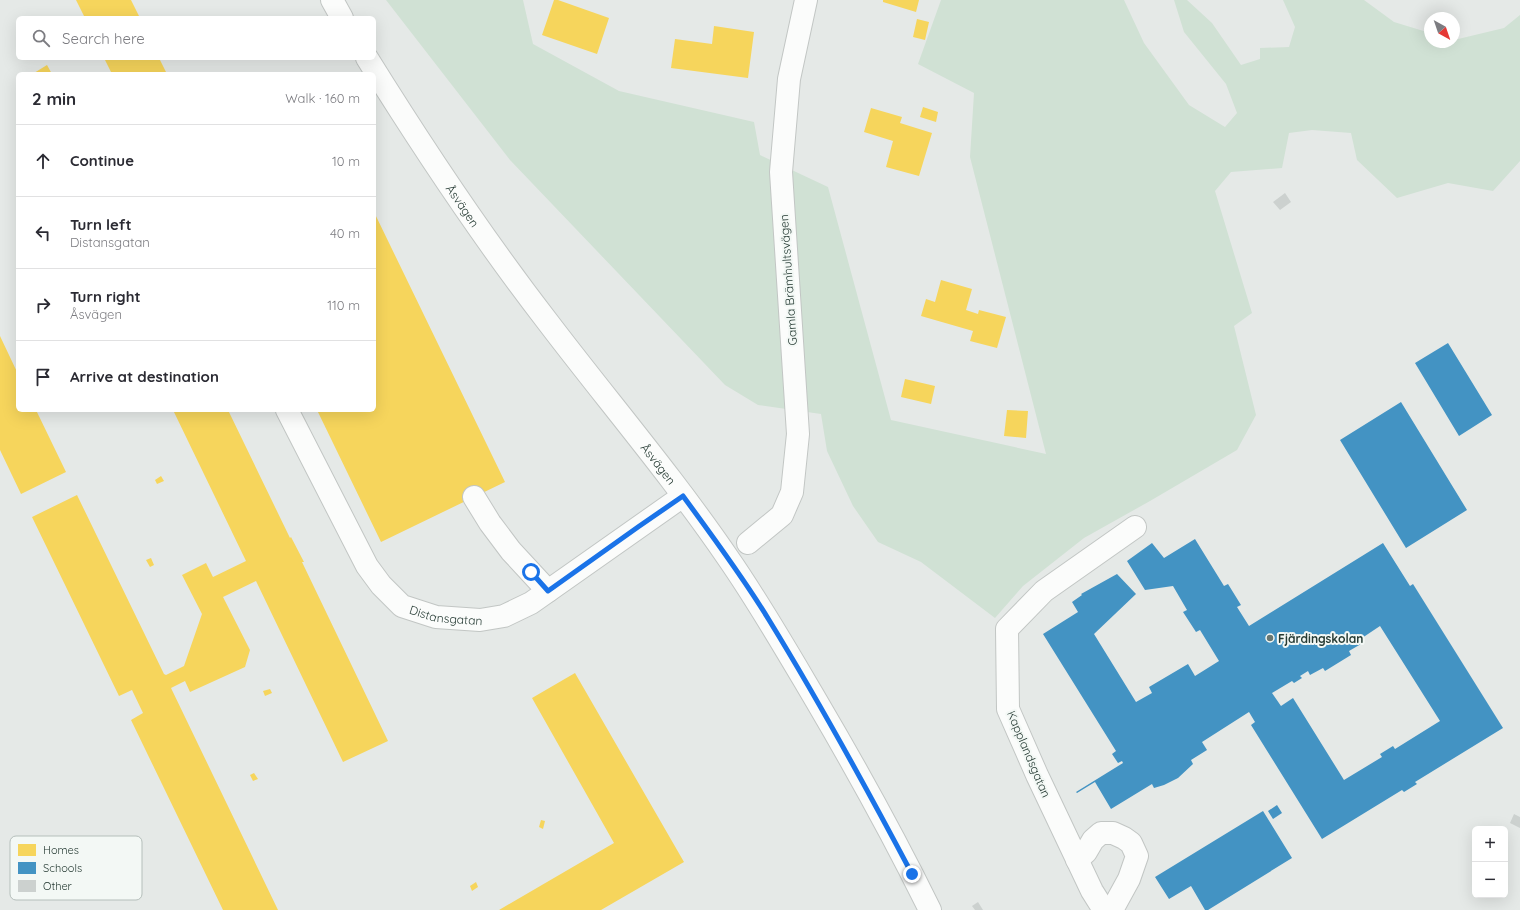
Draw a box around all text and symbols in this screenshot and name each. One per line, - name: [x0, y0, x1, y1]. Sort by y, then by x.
- north arrow: [1424, 12, 1460, 48]
- search box: [16, 16, 376, 60]
- icon: search: [30, 27, 52, 49]
- text: Search here: [62, 29, 145, 48]
- text: 2 min: [32, 88, 76, 109]
- text: Walk · 160 m: [285, 90, 360, 106]
- icon: ahead: [32, 150, 54, 172]
- text: Continue: [70, 151, 134, 170]
- text: 10 m: [332, 153, 360, 169]
- street label: Åsvägen: [443, 181, 483, 230]
- street label: Gamla Brämhultsvägen: [776, 214, 800, 346]
- text: Turn left: [70, 215, 132, 234]
- icon: left: [32, 222, 54, 244]
- text: 40 m: [330, 225, 360, 241]
- text: Distansgatan: [70, 234, 150, 250]
- text: Turn right: [70, 287, 141, 306]
- icon: right: [32, 294, 54, 316]
- text: 110 m: [327, 297, 360, 313]
- text: Åsvägen: [70, 306, 122, 322]
- icon: arrive: [32, 366, 54, 388]
- text: Arrive at destination: [70, 367, 219, 386]
- street label: Åsvägen: [638, 440, 679, 487]
- route start: [522, 563, 540, 581]
- street label: Distansgatan: [408, 601, 483, 628]
- place label: Fjärdingskolan: [1278, 631, 1363, 646]
- marker: Fjärdingskolan: [1265, 633, 1275, 643]
- street label: Kapplandsgatan: [1004, 708, 1054, 800]
- map controls: [1472, 826, 1508, 898]
- button: +: [1472, 826, 1508, 862]
- legend: [10, 836, 142, 900]
- text: Homes: [43, 843, 79, 857]
- text: Schools: [43, 861, 82, 875]
- button: −: [1472, 862, 1508, 898]
- route end: [903, 865, 921, 883]
- text: Other: [43, 879, 73, 893]

